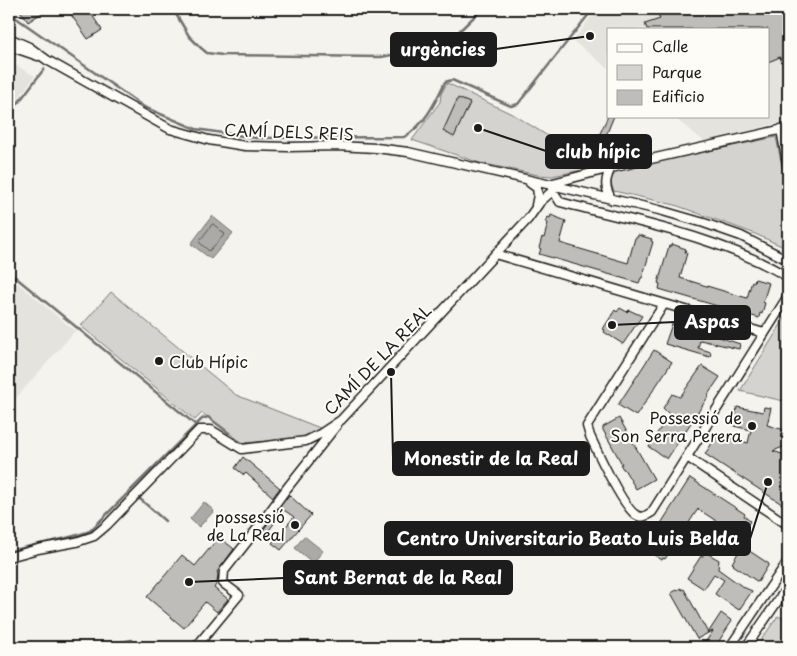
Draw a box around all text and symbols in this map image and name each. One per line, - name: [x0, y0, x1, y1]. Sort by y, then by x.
- legend: [607, 28, 770, 118]
- callout: urgències: [391, 33, 496, 66]
- text: Calle: [652, 34, 689, 57]
- text: urgències: [400, 35, 486, 62]
- text: Parque: [652, 60, 702, 83]
- text: Edificio: [652, 84, 705, 107]
- street label: CAMÍ DELS REIS: [224, 117, 354, 145]
- callout: club hípic: [546, 135, 651, 168]
- text: club hípic: [556, 137, 640, 164]
- street label: CAMÍ DE LA REAL: [318, 298, 436, 420]
- callout: Aspas: [675, 306, 750, 339]
- text: Aspas: [684, 307, 740, 334]
- place label: Club Hípic: [169, 349, 248, 373]
- marker: Club Hípic: [153, 355, 165, 367]
- place label: Possessió de Son Serra Perera: [611, 405, 743, 447]
- marker: Possessió de Son Serra Perera: [746, 420, 758, 432]
- callout: Monestir de la Real: [393, 442, 589, 475]
- text: Monestir de la Real: [404, 444, 578, 471]
- place label: possessió de La Real: [207, 504, 285, 546]
- marker: possessió de La Real: [289, 519, 301, 531]
- callout: Centro Universitario Beato Luis Belda: [385, 522, 750, 555]
- text: Centro Universitario Beato Luis Belda: [397, 524, 739, 551]
- callout: Sant Bernat de la Real: [284, 561, 512, 594]
- text: Sant Bernat de la Real: [294, 563, 502, 590]

